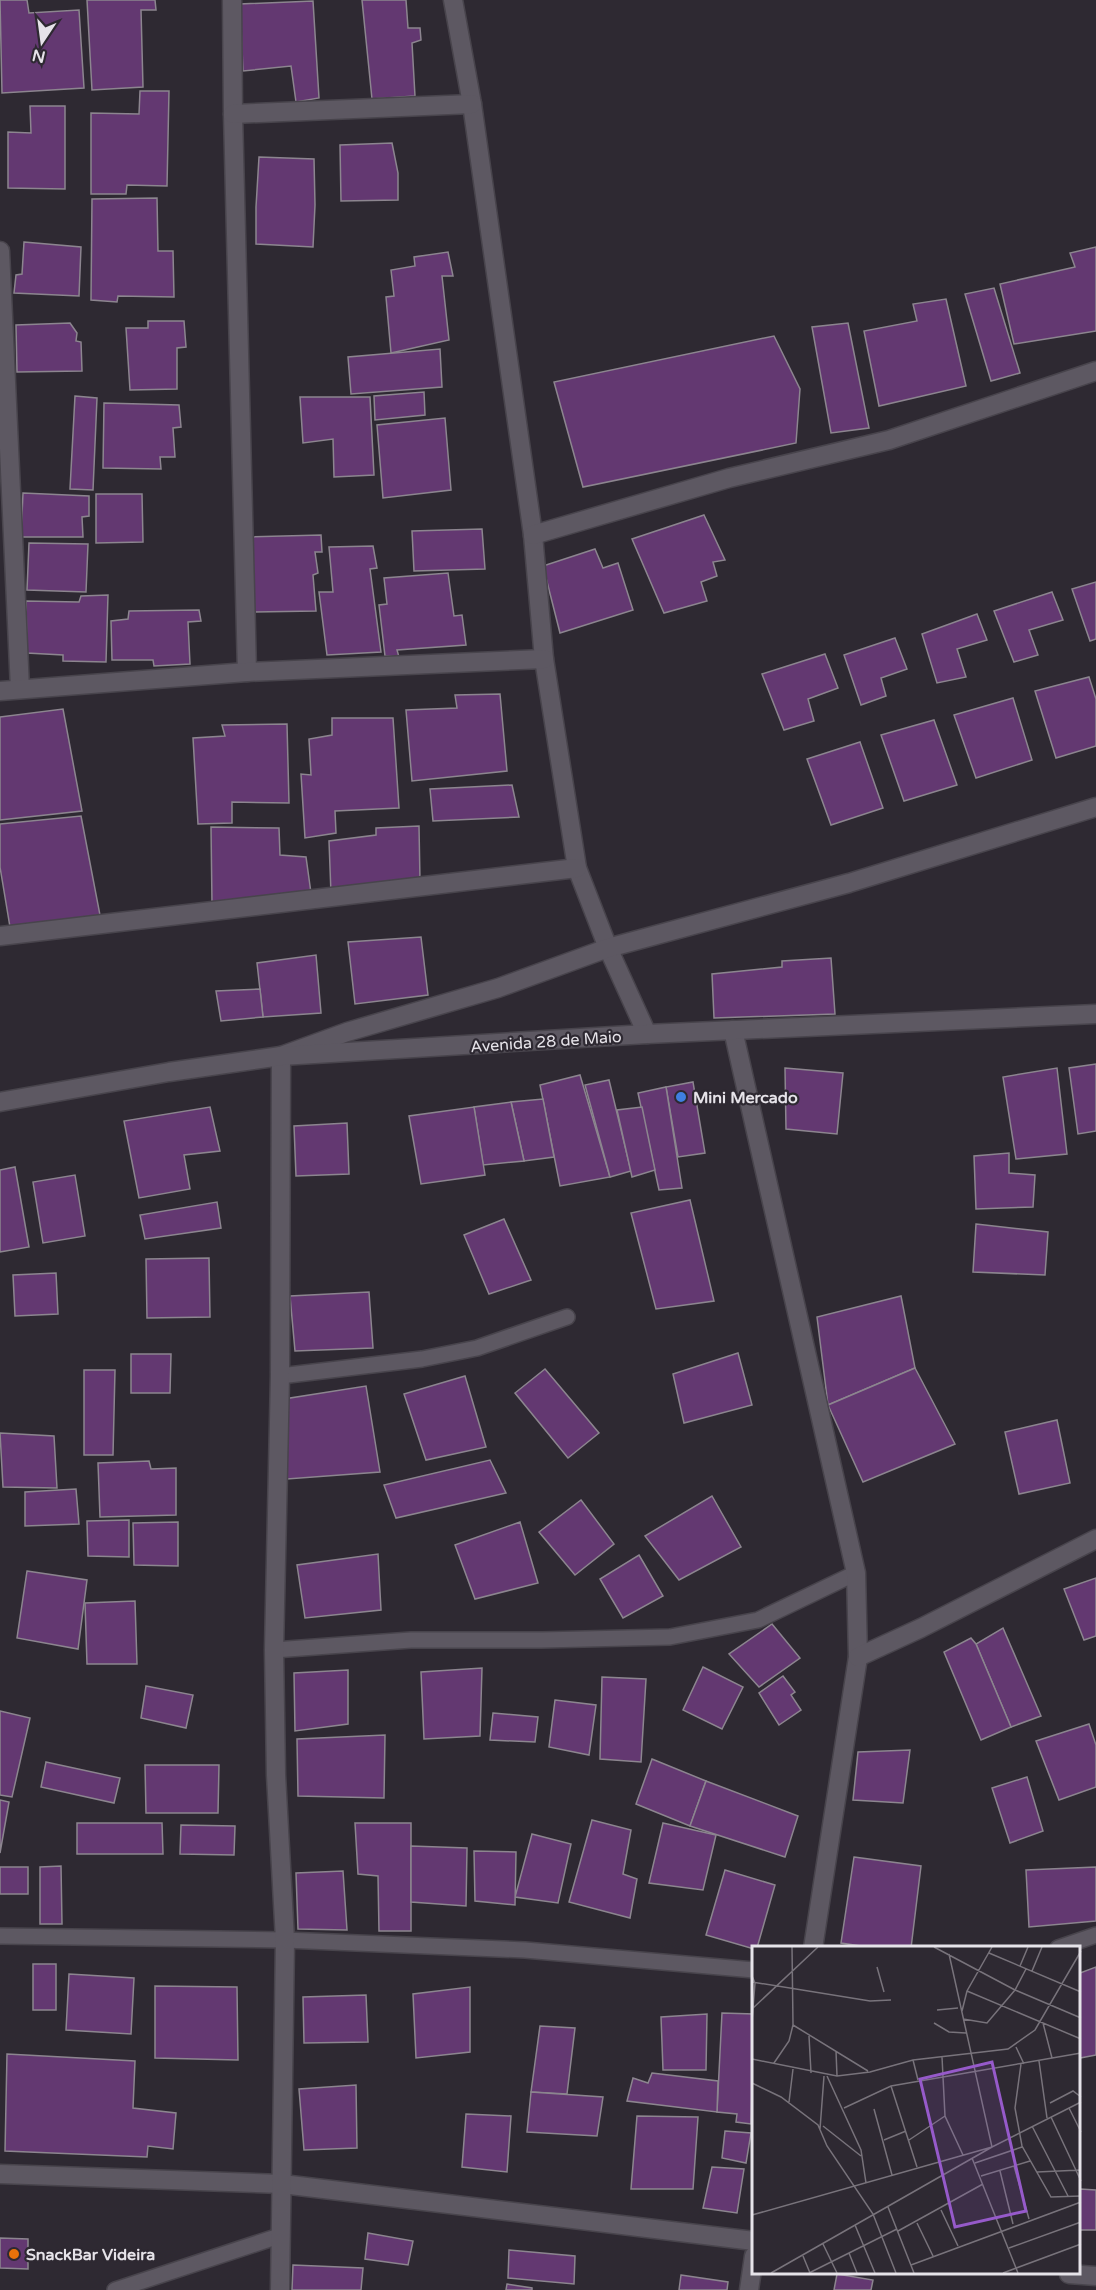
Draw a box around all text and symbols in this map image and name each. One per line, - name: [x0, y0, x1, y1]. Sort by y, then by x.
- north arrow: [12, 12, 72, 72]
- text: N: [30, 44, 47, 67]
- street label: Avenida 28 de Maio: [470, 1027, 622, 1057]
- place label: Mini Mercado: [693, 1088, 798, 1108]
- marker: Mini Mercado: [674, 1090, 688, 1104]
- inset map: [752, 1946, 1081, 2275]
- place label: SnackBar Videira: [26, 2245, 155, 2265]
- marker: SnackBar Videira: [7, 2247, 21, 2261]

